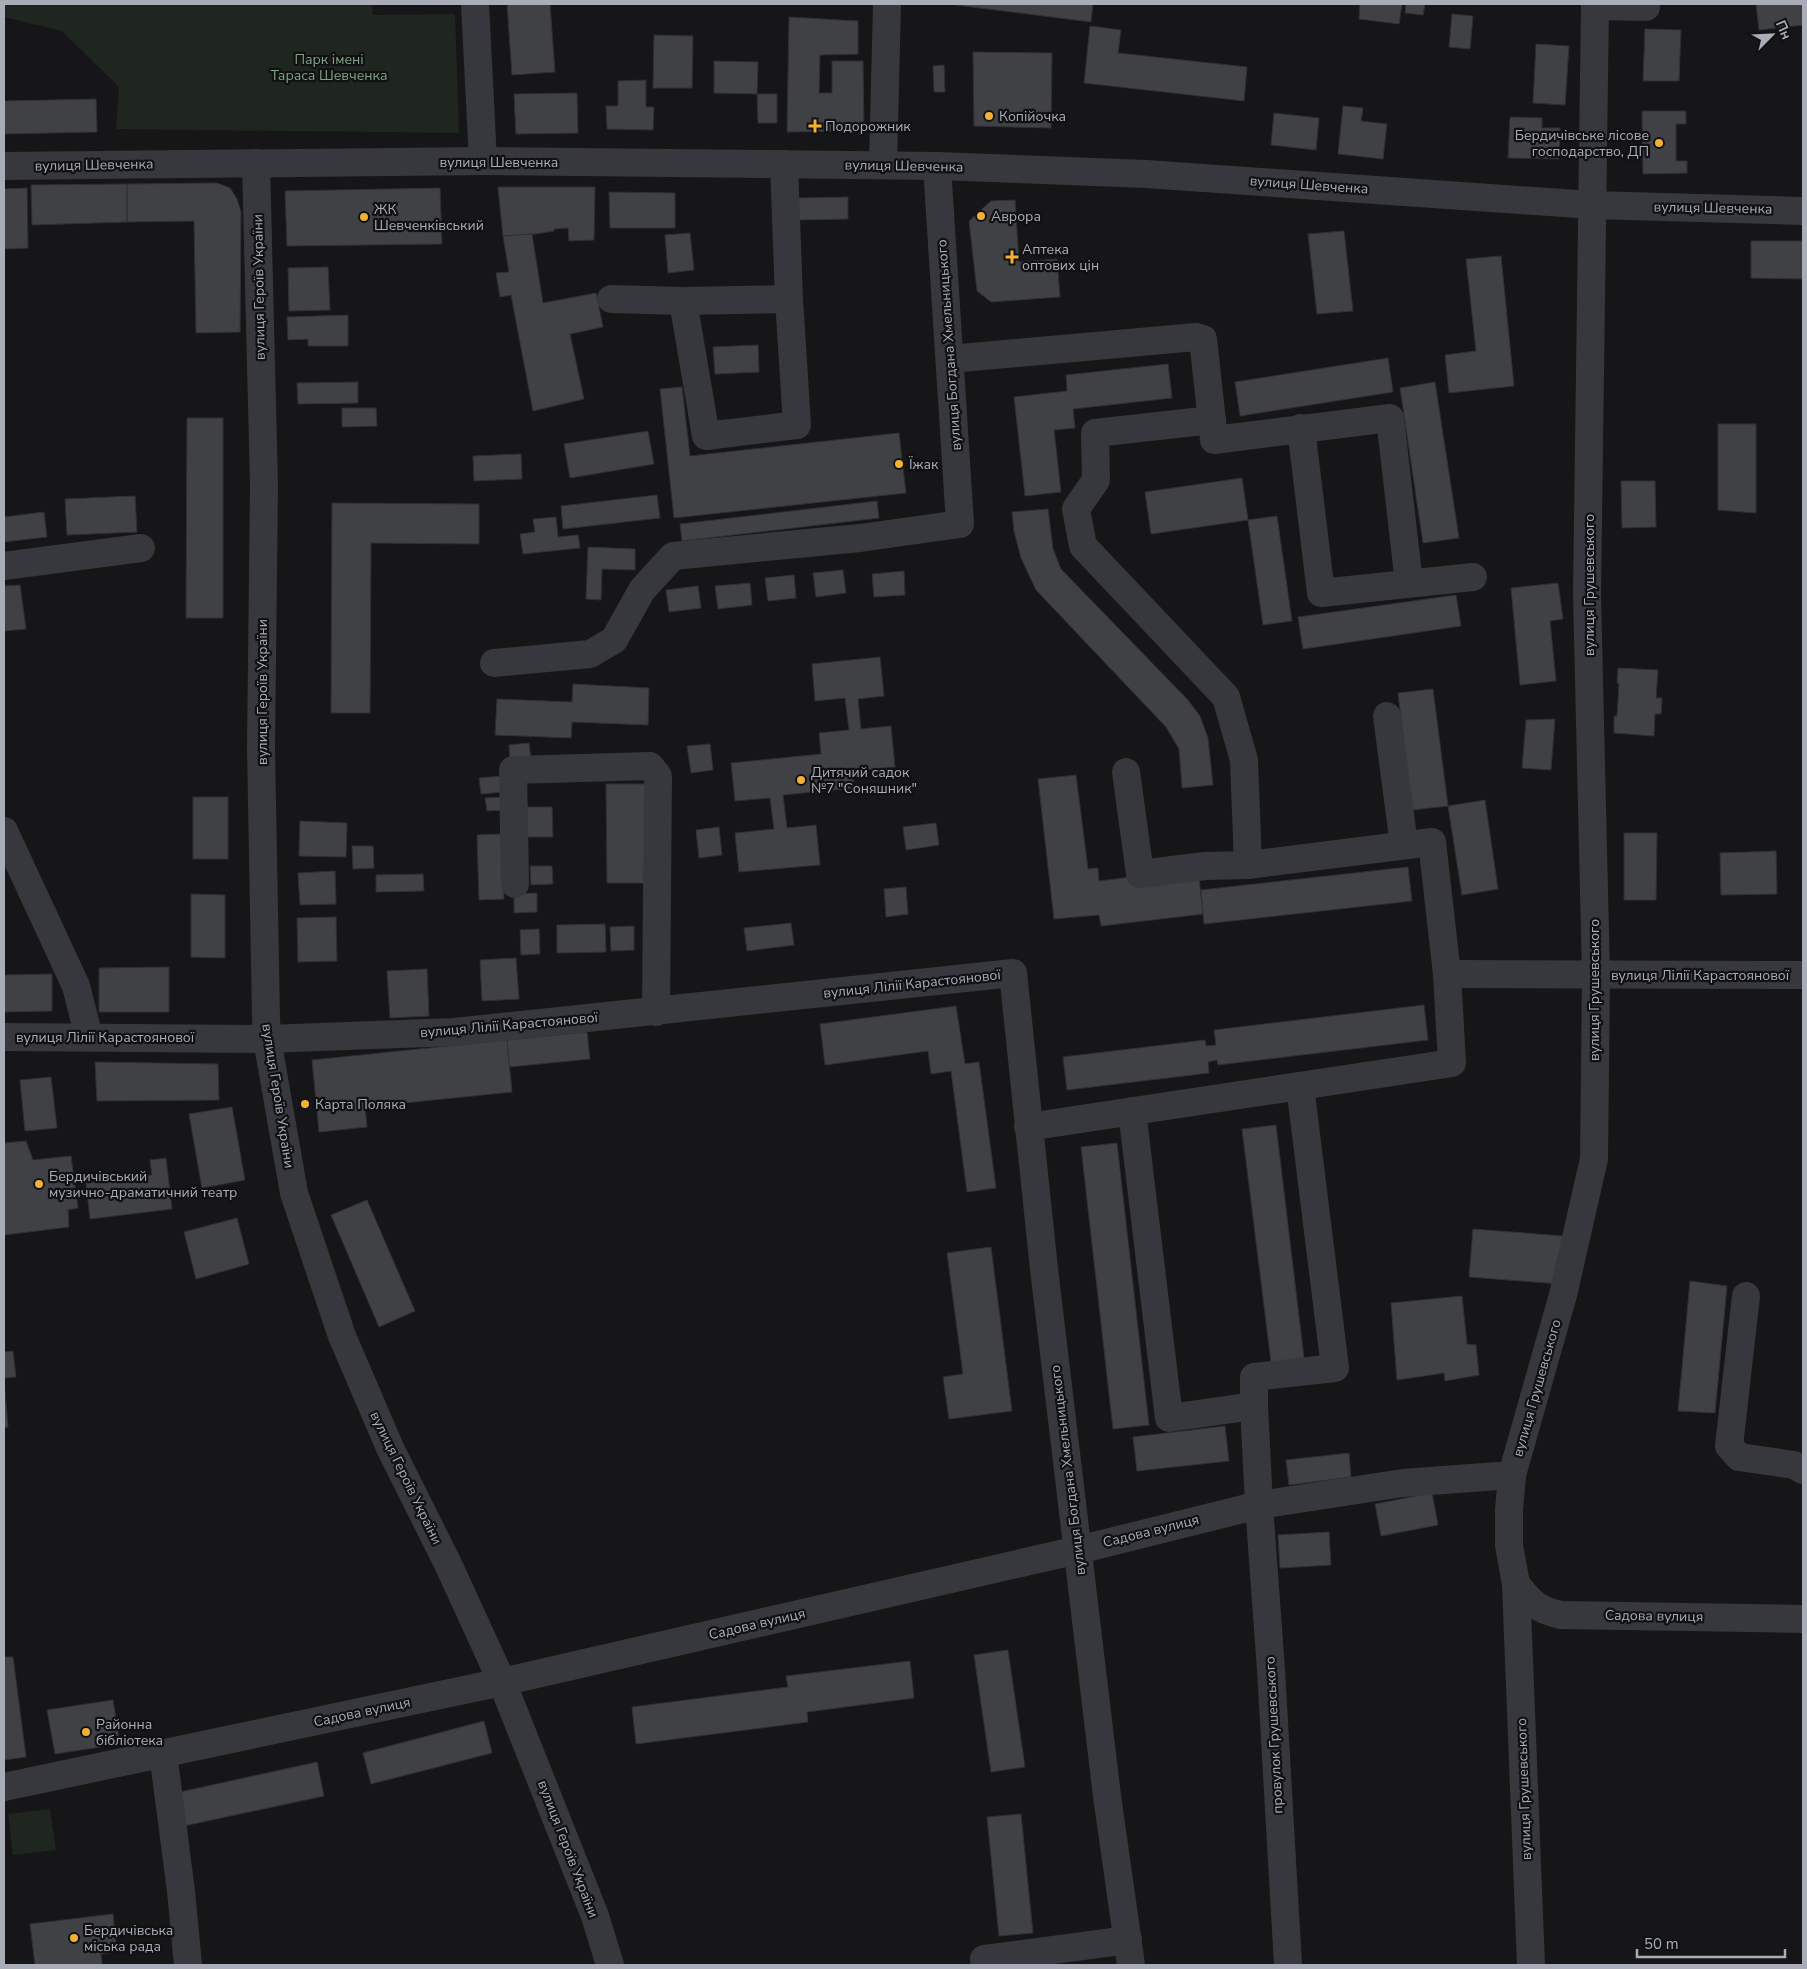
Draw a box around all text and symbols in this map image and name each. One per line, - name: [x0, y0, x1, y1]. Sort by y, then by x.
- north arrow: [1747, 10, 1797, 60]
- text: Пн: [1771, 17, 1796, 43]
- park label: Парк імені Тараса Шевченка: [271, 50, 387, 85]
- place label: Копійочка: [999, 107, 1066, 126]
- marker: Копійочка: [983, 110, 995, 122]
- place label: Подорожник: [825, 117, 911, 136]
- marker: Подорожник: [809, 120, 821, 132]
- place label: Бердичівське лісове господарство, ДП: [1515, 126, 1649, 161]
- marker: Бердичівське лісове господарство, ДП: [1653, 137, 1665, 149]
- street label: вулиця Шевченка: [440, 153, 558, 172]
- street label: вулиця Шевченка: [34, 154, 154, 176]
- street label: вулиця Шевченка: [844, 155, 964, 177]
- street label: вулиця Шевченка: [1249, 171, 1369, 199]
- street label: вулиця Шевченка: [1653, 197, 1773, 219]
- place label: ЖК Шевченківський: [374, 200, 484, 235]
- place label: Аврора: [991, 207, 1041, 226]
- marker: Аврора: [975, 210, 987, 222]
- marker: ЖК Шевченківський: [358, 211, 370, 223]
- street label: вулиця Героїв України: [248, 214, 270, 360]
- street label: вулиця Богдана Хмельницького: [932, 239, 966, 451]
- place label: Аптека оптових цін: [1022, 240, 1099, 275]
- marker: Аптека оптових цін: [1006, 251, 1018, 263]
- place label: Їжак: [908, 455, 939, 474]
- marker: Їжак: [893, 458, 905, 470]
- street label: вулиця Грушевського: [1580, 514, 1599, 656]
- street label: вулиця Героїв України: [253, 619, 272, 765]
- place label: Дитячий садок №7 "Соняшник": [811, 763, 917, 798]
- marker: Дитячий садок №7 "Соняшник": [795, 774, 807, 786]
- street label: вулиця Грушевського: [1585, 919, 1604, 1061]
- street label: вулиця Лілії Карастоянової: [822, 965, 1002, 1003]
- street label: вулиця Лілії Карастоянової: [1611, 966, 1790, 985]
- street label: вулиця Лілії Карастоянової: [419, 1008, 599, 1042]
- street label: вулиця Героїв України: [257, 1022, 299, 1170]
- street label: вулиця Лілії Карастоянової: [16, 1028, 195, 1047]
- place label: Карта Поляка: [315, 1095, 406, 1114]
- marker: Карта Поляка: [299, 1098, 311, 1110]
- place label: Бердичівський музично-драматичний театр: [49, 1167, 237, 1202]
- marker: Бердичівський музично-драматичний театр: [33, 1178, 45, 1190]
- street label: вулиця Грушевського: [1508, 1317, 1566, 1459]
- street label: вулиця Богдана Хмельницького: [1046, 1364, 1090, 1576]
- street label: вулиця Героїв України: [365, 1408, 447, 1548]
- street label: Садова вулиця: [1101, 1510, 1201, 1552]
- street label: Садова вулиця: [707, 1604, 807, 1644]
- street label: Садова вулиця: [1605, 1606, 1703, 1626]
- street label: провулок Грушевського: [1260, 1656, 1288, 1814]
- street label: Садова вулиця: [312, 1692, 412, 1732]
- place label: Районна бібліотека: [96, 1715, 163, 1750]
- street label: вулиця Грушевського: [1512, 1718, 1536, 1860]
- marker: Районна бібліотека: [80, 1726, 92, 1738]
- street label: вулиця Героїв України: [533, 1777, 603, 1921]
- place label: Бердичівська міська рада: [84, 1921, 173, 1956]
- scale bar: [1637, 1926, 1784, 1958]
- marker: Бердичівська міська рада: [68, 1932, 80, 1944]
- text: 50 m: [1644, 1934, 1679, 1954]

